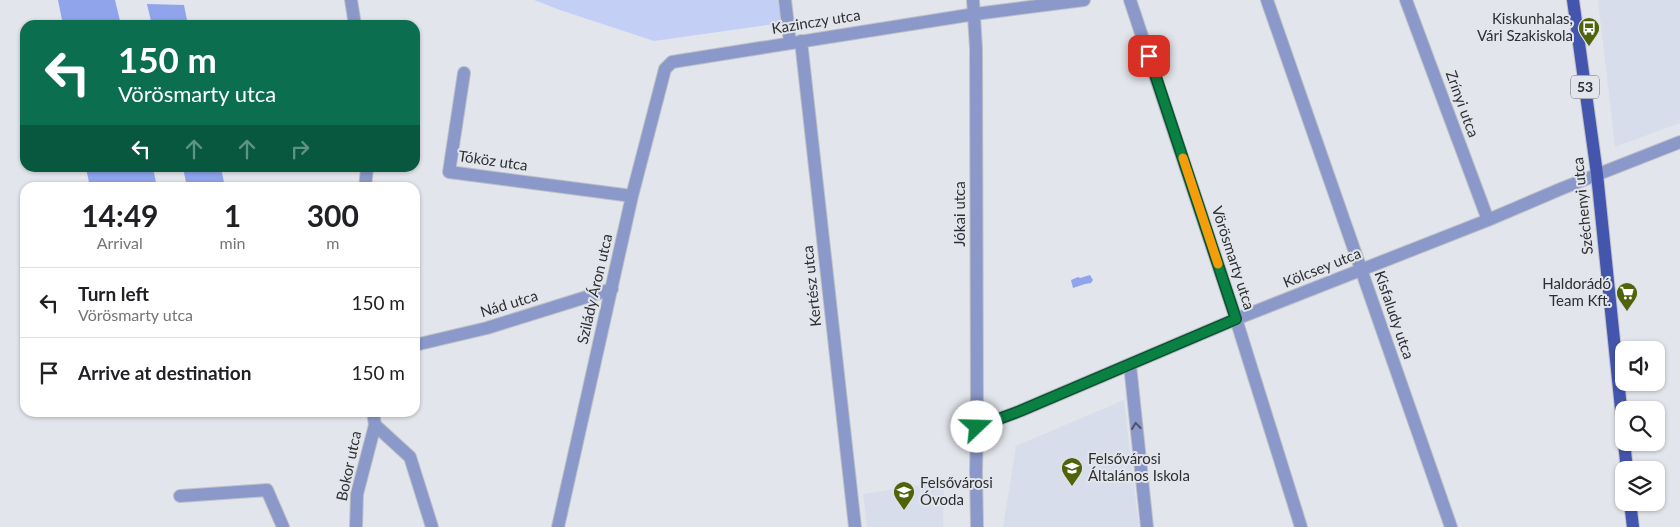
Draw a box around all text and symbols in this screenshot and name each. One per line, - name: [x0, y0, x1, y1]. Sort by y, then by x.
- street label: Kazinczy utca: [770, 5, 861, 37]
- place label: Kiskunhalas, Vári Szakiskola: [1477, 9, 1573, 44]
- bus stop icon: Kiskunhalas, Vári Szakiskola: [1577, 16, 1601, 47]
- pin: [1128, 35, 1170, 77]
- text: 150 m: [118, 38, 217, 80]
- icon: left: [35, 40, 100, 105]
- icon: arrive: [1135, 42, 1163, 70]
- street label: Zrínyi utca: [1443, 68, 1483, 139]
- road number: 53: [1571, 75, 1599, 98]
- text: Vörösmarty utca: [118, 80, 276, 107]
- icon: left: [127, 135, 155, 163]
- icon: ahead: [180, 135, 208, 163]
- icon: ahead: [233, 135, 261, 163]
- icon: right: [286, 135, 314, 163]
- street label: Tóköz utca: [457, 146, 529, 174]
- street label: Széchenyi utca: [1568, 157, 1596, 256]
- street label: Jókai utca: [950, 181, 968, 247]
- text: 14:49: [81, 197, 158, 233]
- text: 1: [224, 197, 241, 233]
- text: 300: [307, 197, 359, 233]
- street label: Vörösmarty utca: [1209, 204, 1259, 312]
- street label: Szilády Áron utca: [573, 232, 615, 346]
- text: Arrival: [97, 233, 143, 252]
- text: min: [220, 233, 246, 252]
- text: m: [326, 233, 339, 252]
- street label: Kölcsey utca: [1280, 243, 1363, 291]
- street label: Kertész utca: [798, 245, 824, 328]
- street label: Kisfaludy utca: [1371, 268, 1419, 361]
- place label: Haldorádó Team Kft.: [1542, 274, 1611, 309]
- supermarket icon: Haldorádó Team Kft.: [1615, 281, 1639, 312]
- text: Turn left: [78, 282, 149, 305]
- street label: Nád utca: [478, 286, 540, 320]
- icon: left: [35, 289, 63, 317]
- text: 150 m: [351, 291, 405, 314]
- text: Vörösmarty utca: [78, 305, 193, 324]
- map controls: [1615, 341, 1665, 511]
- button: sound: [1615, 341, 1665, 391]
- icon: arrive: [35, 359, 63, 387]
- text: Arrive at destination: [78, 361, 251, 384]
- text: 150 m: [351, 361, 405, 384]
- position arrow: [950, 400, 1002, 452]
- button: search: [1615, 401, 1665, 451]
- one-way arrow: [1131, 422, 1142, 430]
- street label: Bokor utca: [332, 429, 364, 502]
- place label: Felsővárosi Általános Iskola: [1088, 449, 1190, 484]
- school or university icon: Felsővárosi Általános Iskola: [1060, 456, 1084, 487]
- button: layers: [1615, 461, 1665, 511]
- place label: Felsővárosi Óvoda: [920, 473, 993, 508]
- school or university icon: Felsővárosi Óvoda: [892, 480, 916, 511]

